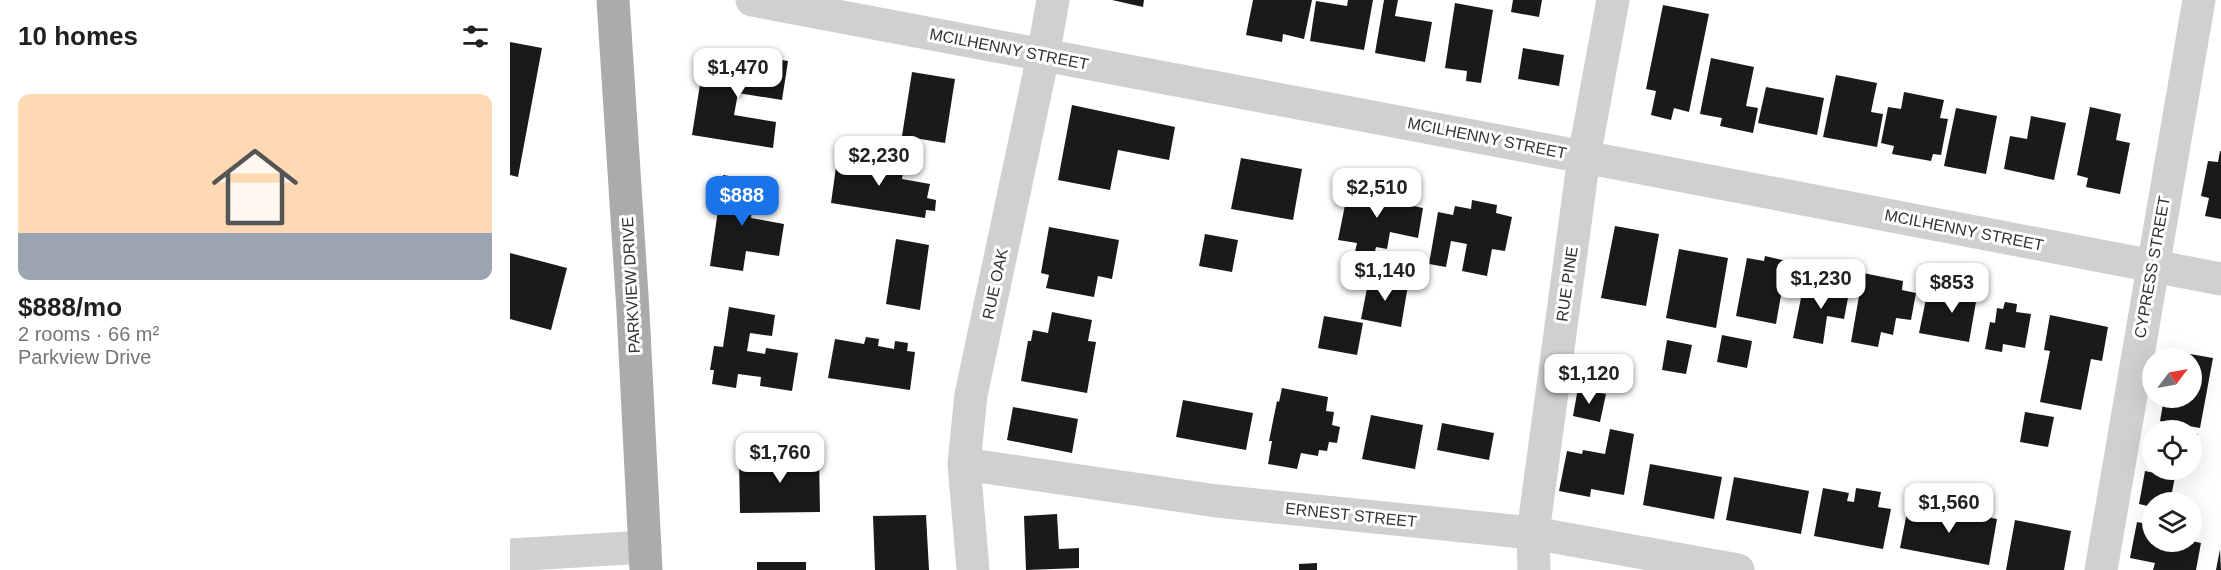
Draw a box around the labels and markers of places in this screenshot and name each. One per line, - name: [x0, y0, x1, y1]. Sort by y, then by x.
- pin: $1,470: [689, 48, 787, 99]
- pin: $2,230: [830, 136, 928, 187]
- pin: $2,510: [1328, 168, 1426, 219]
- pin: $888: [706, 176, 778, 227]
- pin: $1,140: [1336, 251, 1434, 302]
- pin: $1,230: [1772, 259, 1870, 310]
- pin: $853: [1916, 263, 1988, 314]
- pin: $1,120: [1540, 354, 1638, 405]
- pin: $1,760: [731, 433, 829, 484]
- pin: $1,560: [1900, 483, 1998, 534]

